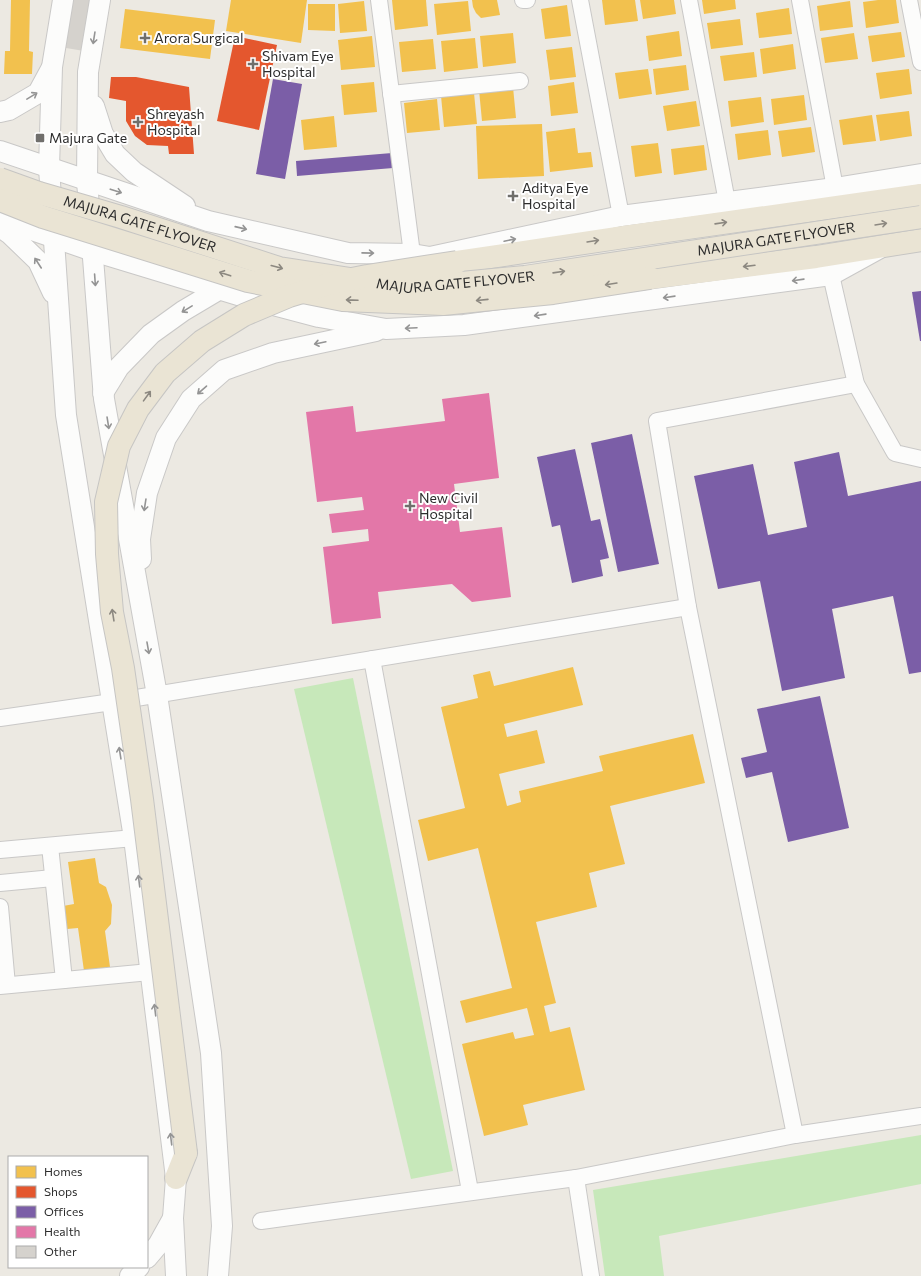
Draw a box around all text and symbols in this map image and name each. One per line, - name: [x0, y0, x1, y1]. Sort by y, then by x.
- place label: Arora Surgical: [154, 29, 243, 46]
- one-way arrow: [90, 32, 98, 45]
- marker: Arora Surgical: [139, 32, 151, 44]
- place label: Shivam Eye Hospital: [262, 47, 334, 80]
- marker: Shivam Eye Hospital: [247, 58, 259, 70]
- one-way arrow: [26, 92, 38, 100]
- place label: Shreyash Hospital: [147, 105, 205, 138]
- marker: Shreyash Hospital: [132, 116, 144, 128]
- place label: Majura Gate: [49, 129, 127, 146]
- marker: Majura Gate: [34, 132, 46, 144]
- place label: Aditya Eye Hospital: [522, 179, 588, 212]
- one-way arrow: [110, 187, 122, 195]
- marker: Aditya Eye Hospital: [507, 190, 519, 202]
- street label: MAJURA GATE FLYOVER: [62, 192, 219, 255]
- street label: MAJURA GATE FLYOVER: [696, 218, 856, 259]
- one-way arrow: [714, 219, 727, 227]
- one-way arrow: [874, 219, 887, 227]
- one-way arrow: [234, 225, 247, 233]
- one-way arrow: [503, 235, 516, 243]
- one-way arrow: [586, 237, 599, 245]
- one-way arrow: [361, 249, 374, 257]
- one-way arrow: [34, 258, 42, 269]
- one-way arrow: [743, 262, 756, 269]
- one-way arrow: [271, 263, 284, 271]
- street label: MAJURA GATE FLYOVER: [375, 267, 536, 297]
- one-way arrow: [552, 268, 565, 276]
- one-way arrow: [219, 270, 232, 277]
- one-way arrow: [91, 273, 98, 286]
- one-way arrow: [792, 276, 805, 284]
- one-way arrow: [605, 280, 618, 288]
- one-way arrow: [663, 293, 676, 301]
- one-way arrow: [346, 296, 359, 304]
- one-way arrow: [476, 296, 489, 304]
- one-way arrow: [182, 305, 193, 313]
- one-way arrow: [534, 311, 547, 318]
- one-way arrow: [405, 324, 418, 331]
- one-way arrow: [314, 339, 327, 347]
- one-way arrow: [196, 386, 207, 395]
- one-way arrow: [143, 391, 151, 402]
- one-way arrow: [104, 416, 112, 429]
- place label: New Civil Hospital: [419, 489, 478, 522]
- one-way arrow: [141, 498, 149, 511]
- marker: New Civil Hospital: [404, 500, 416, 512]
- one-way arrow: [109, 609, 117, 622]
- one-way arrow: [144, 641, 152, 654]
- one-way arrow: [116, 747, 124, 760]
- one-way arrow: [135, 875, 143, 888]
- one-way arrow: [151, 1004, 159, 1017]
- one-way arrow: [167, 1133, 175, 1146]
- legend: [8, 1156, 148, 1268]
- text: Homes: [44, 1164, 82, 1178]
- text: Shops: [44, 1184, 78, 1198]
- text: Offices: [44, 1204, 84, 1218]
- text: Health: [44, 1224, 80, 1238]
- text: Other: [44, 1244, 77, 1258]

